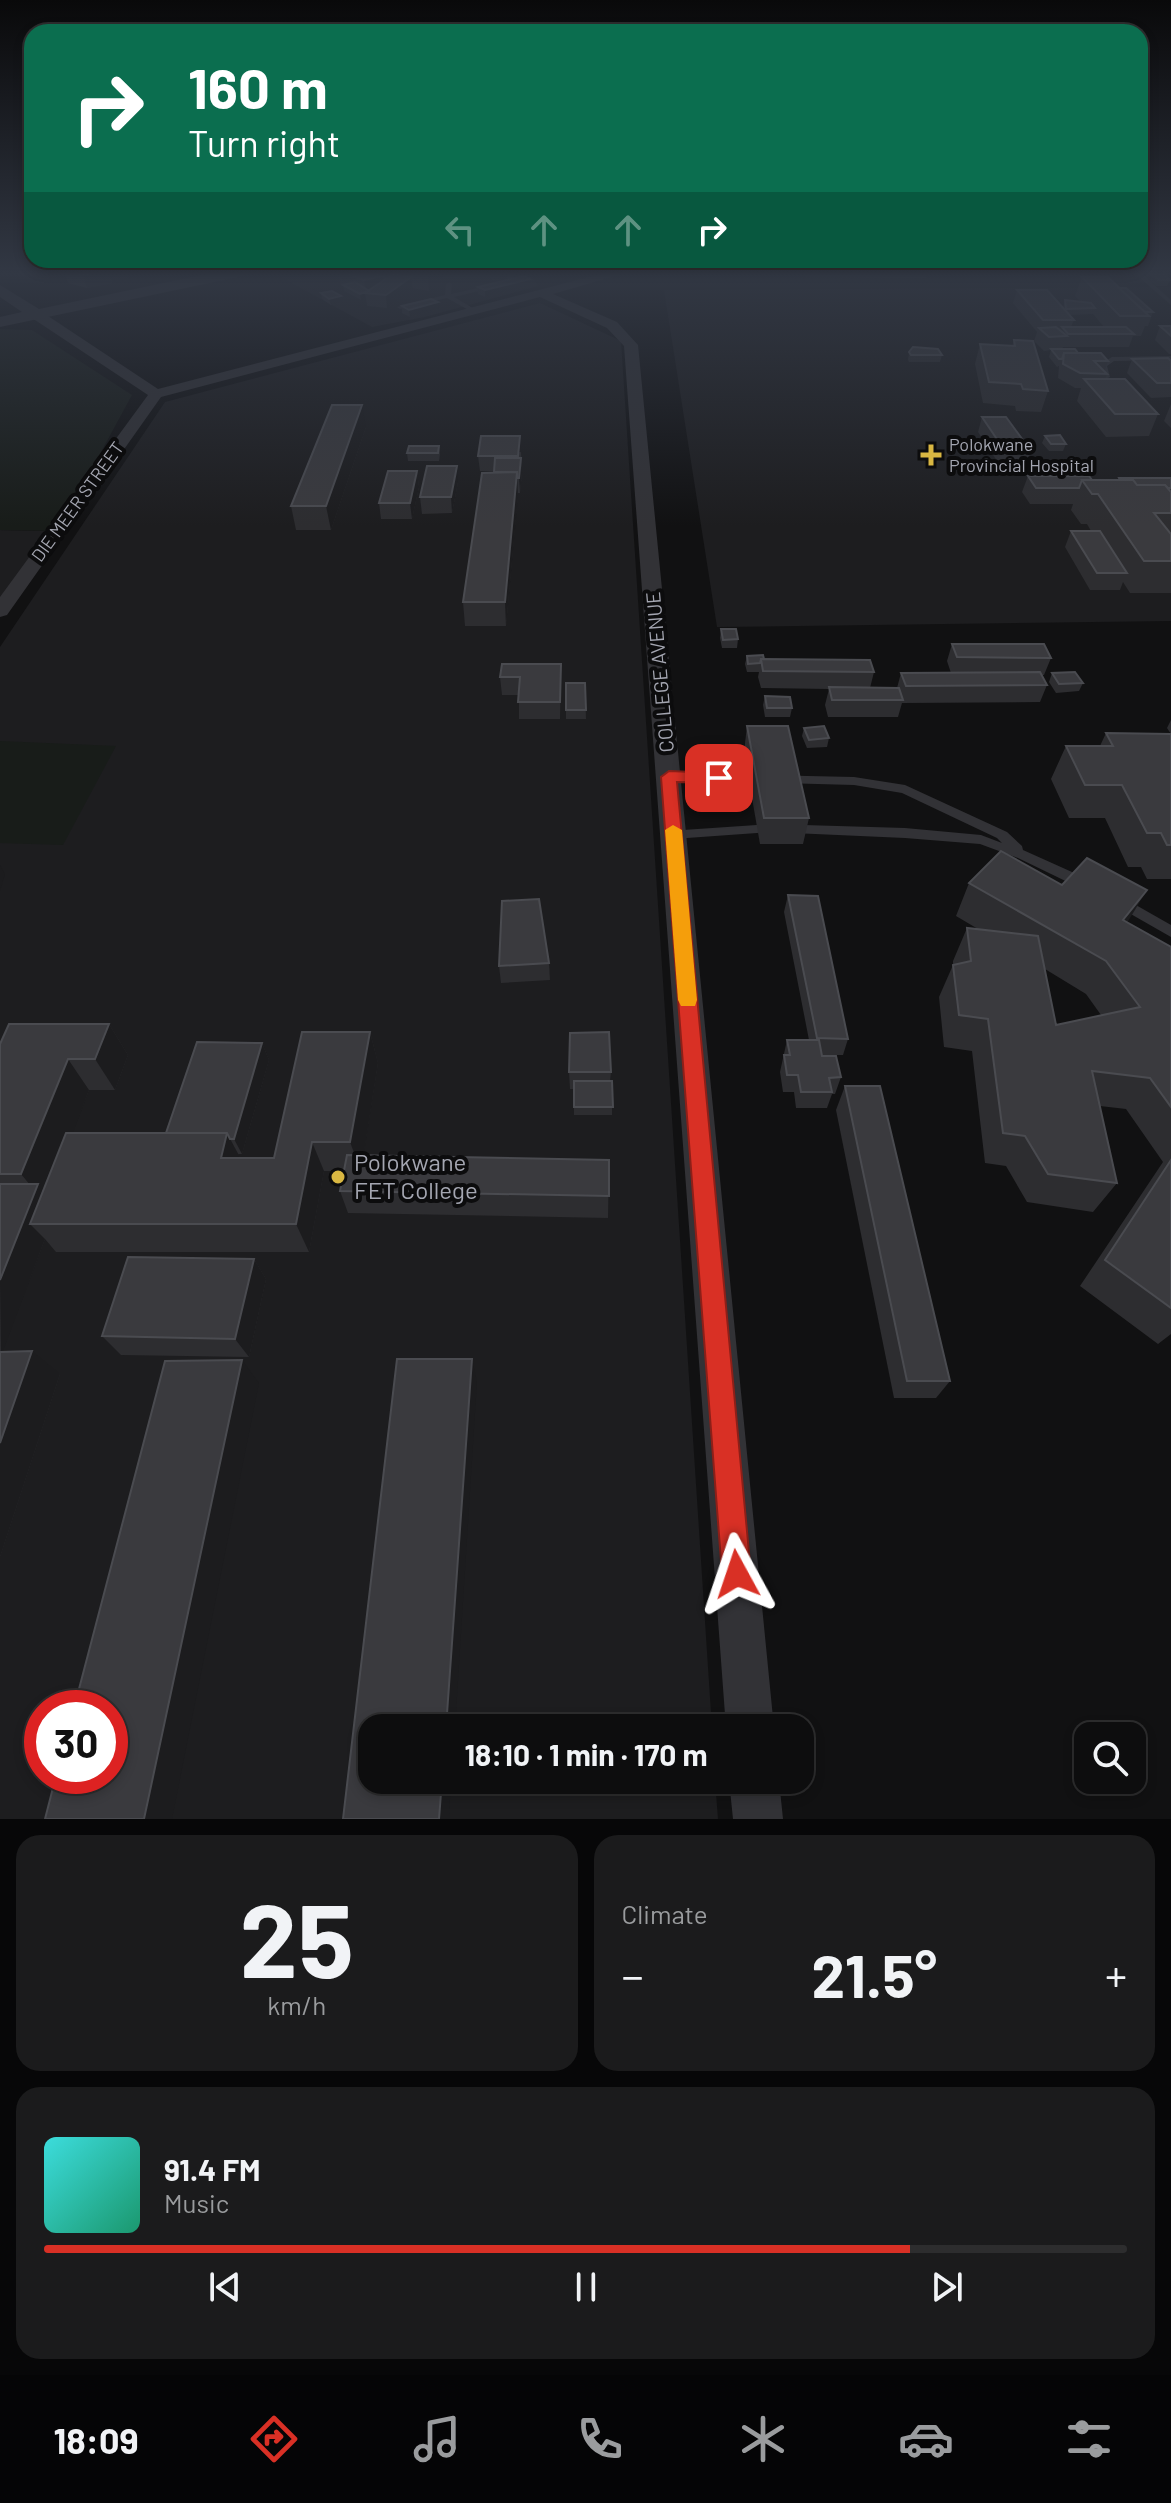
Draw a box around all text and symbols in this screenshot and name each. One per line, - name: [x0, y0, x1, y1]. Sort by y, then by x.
- text: 160 m: [188, 53, 328, 120]
- icon: right: [56, 56, 160, 160]
- text: Turn right: [188, 121, 340, 164]
- icon: left: [438, 208, 482, 252]
- icon: ahead: [522, 208, 566, 252]
- icon: ahead: [606, 208, 650, 252]
- icon: right: [690, 208, 734, 252]
- place label: Polokwane Provincial Hospital: [949, 433, 1094, 476]
- street label: DIE MEER STREET: [26, 437, 128, 566]
- marker: Polokwane Provincial Hospital: [920, 444, 942, 466]
- street label: COLLEGE AVENUE: [640, 591, 678, 753]
- pin: [685, 744, 753, 812]
- icon: arrive: [697, 756, 741, 800]
- place label: Polokwane FET College: [354, 1147, 478, 1204]
- marker: Polokwane FET College: [329, 1168, 347, 1186]
- position arrow: [695, 1532, 779, 1616]
- speed limit sign: 30: [24, 1690, 128, 1794]
- map controls: [1074, 1722, 1146, 1794]
- button: search: [1074, 1722, 1146, 1794]
- text: 18:10 · 1 min · 170 m: [465, 1736, 707, 1772]
- text: 25: [240, 1874, 354, 1999]
- text: Climate: [622, 1898, 708, 1929]
- text: 21.5°: [811, 1938, 937, 2010]
- text: −: [622, 1948, 644, 2001]
- text: +: [1105, 1948, 1127, 2001]
- text: km/h: [267, 1989, 326, 2020]
- text: 91.4 FM: [164, 2151, 260, 2187]
- text: Music: [164, 2187, 229, 2218]
- icon: previous: [203, 2265, 247, 2309]
- icon: pause: [564, 2265, 608, 2309]
- icon: next: [925, 2265, 969, 2309]
- icon: directions: [246, 2411, 302, 2467]
- icon: music: [409, 2411, 465, 2467]
- icon: phone: [572, 2411, 628, 2467]
- icon: climate: [735, 2411, 791, 2467]
- icon: car: [898, 2411, 954, 2467]
- icon: filters: [1061, 2411, 1117, 2467]
- text: 18:09: [54, 2418, 139, 2461]

